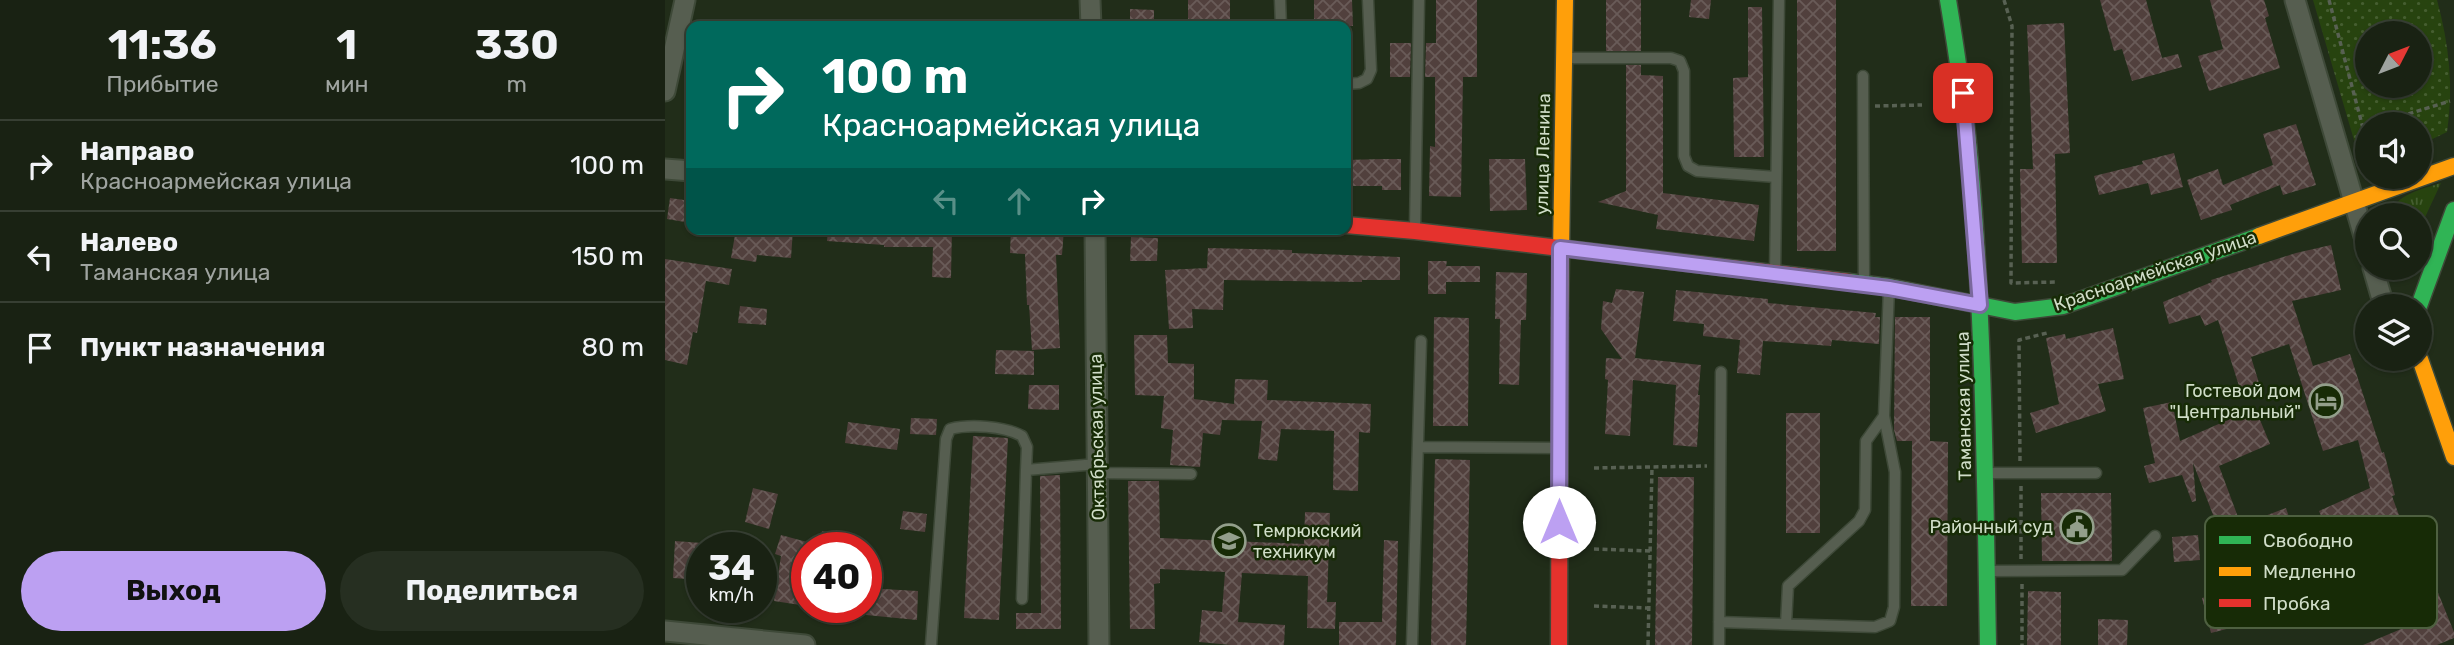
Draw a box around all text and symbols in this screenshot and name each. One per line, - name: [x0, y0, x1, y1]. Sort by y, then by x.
- text: 11:36: [108, 20, 217, 70]
- text: 1: [336, 20, 357, 70]
- text: 330: [475, 20, 559, 70]
- north arrow: [2355, 21, 2433, 98]
- map controls: [2355, 21, 2432, 371]
- text: 100 m: [822, 47, 968, 105]
- icon: right: [707, 49, 798, 140]
- pin: [1933, 63, 1993, 123]
- text: Прибытие: [106, 70, 219, 98]
- text: мин: [325, 70, 369, 98]
- text: m: [507, 70, 527, 98]
- icon: arrive: [1944, 74, 1982, 112]
- street label: улица Ленина: [1531, 93, 1555, 215]
- text: Красноармейская улица: [822, 106, 1201, 144]
- button: sound: [2355, 112, 2432, 189]
- text: Направо: [80, 136, 194, 167]
- icon: right: [21, 147, 59, 185]
- text: 100 m: [570, 150, 644, 181]
- text: Красноармейская улица: [80, 167, 352, 195]
- icon: left: [927, 182, 965, 220]
- icon: ahead: [1000, 182, 1038, 220]
- icon: right: [1073, 182, 1111, 220]
- button: search: [2355, 203, 2432, 280]
- street label: Красноармейская улица: [2051, 226, 2259, 316]
- text: Налево: [80, 227, 178, 258]
- icon: left: [21, 238, 59, 276]
- text: 150 m: [571, 241, 644, 272]
- text: Таманская улица: [80, 258, 270, 286]
- button: layers: [2355, 294, 2432, 371]
- icon: arrive: [21, 329, 59, 367]
- street label: Таманская улица: [1952, 331, 1976, 481]
- text: Пункт назначения: [80, 332, 325, 363]
- text: 80 m: [581, 332, 644, 363]
- street label: Октябрьская улица: [1085, 354, 1109, 520]
- place label: Гостевой дом "Центральный": [2169, 380, 2301, 423]
- hotel icon: Гостевой дом "Центральный": [2307, 382, 2345, 420]
- position arrow: [1522, 485, 1596, 559]
- public building icon: Районный суд: [2058, 508, 2096, 546]
- place label: Районный суд: [1930, 516, 2053, 538]
- legend: [2205, 516, 2437, 628]
- place label: Темрюкский техникум: [1253, 520, 1362, 563]
- school or university icon: Темрюкский техникум: [1210, 522, 1248, 560]
- text: Свободно: [2263, 529, 2353, 552]
- speed limit sign: 40: [791, 532, 882, 623]
- text: 34: [708, 547, 755, 589]
- button: Выход: [21, 551, 326, 631]
- button: Поделиться: [340, 551, 644, 631]
- text: Медленно: [2263, 560, 2356, 583]
- text: km/h: [709, 584, 754, 606]
- text: Пробка: [2263, 592, 2331, 615]

